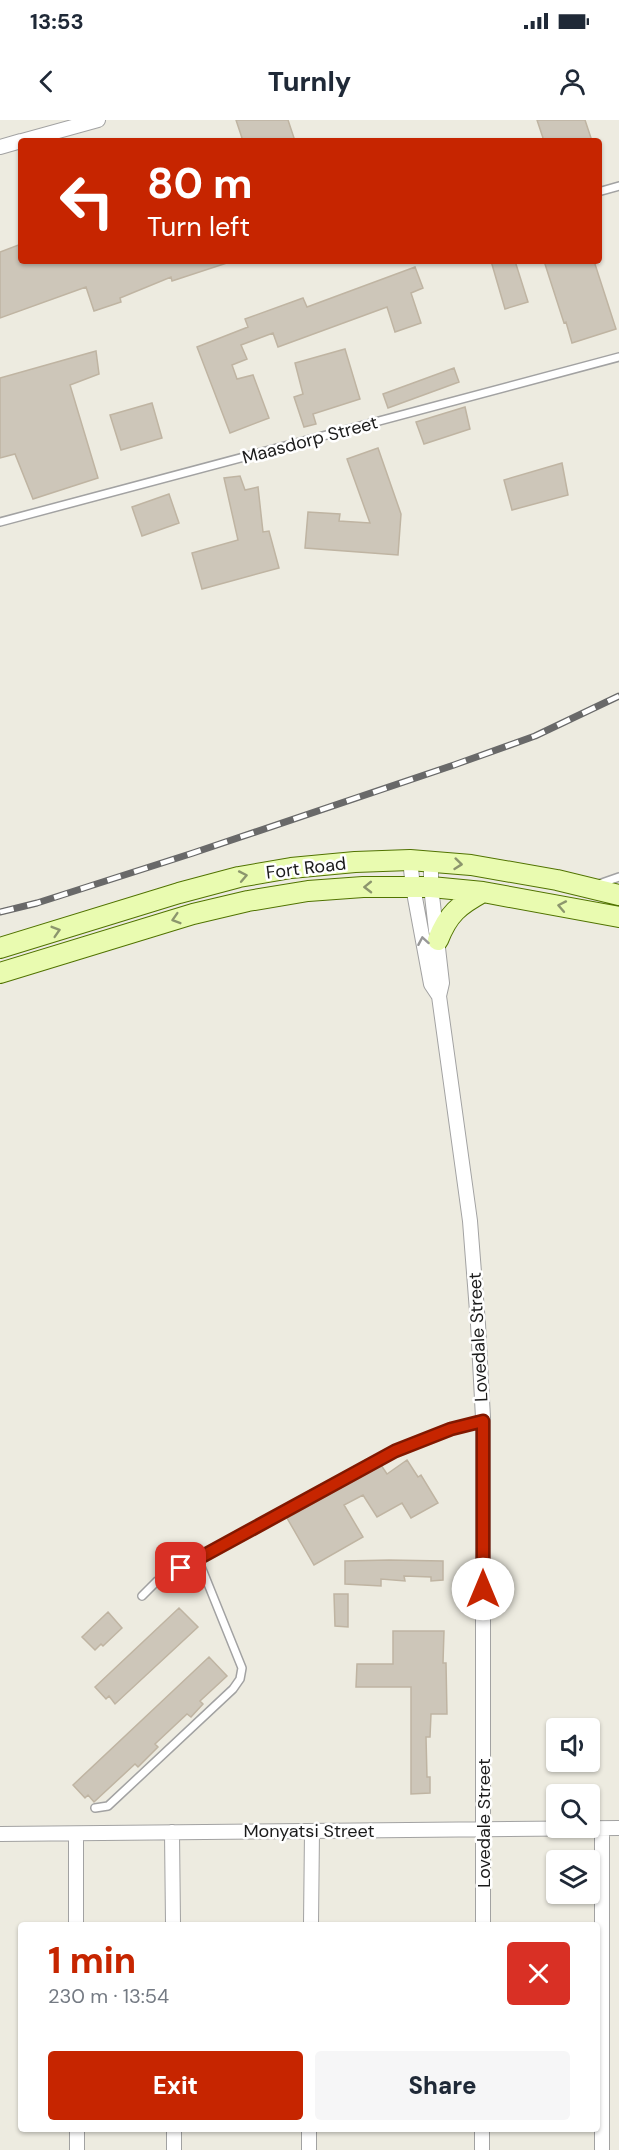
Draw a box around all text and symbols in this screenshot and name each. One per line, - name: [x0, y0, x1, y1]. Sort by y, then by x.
- text: 13:53: [30, 7, 84, 36]
- text: Turnly: [268, 64, 351, 99]
- icon: back: [30, 65, 63, 98]
- icon: person: [556, 65, 589, 98]
- text: 80 m: [147, 156, 253, 211]
- icon: left: [48, 162, 126, 240]
- text: Turn left: [147, 209, 250, 244]
- street label: Maasdorp Street: [240, 410, 380, 470]
- street label: Fort Road: [265, 851, 347, 885]
- one-way arrow: [453, 857, 462, 870]
- one-way arrow: [238, 870, 248, 883]
- one-way arrow: [364, 881, 373, 893]
- one-way arrow: [557, 900, 567, 913]
- one-way arrow: [171, 912, 182, 924]
- one-way arrow: [50, 926, 61, 938]
- one-way arrow: [417, 936, 430, 946]
- street label: Lovedale Street: [463, 1272, 493, 1402]
- pin: [155, 1542, 206, 1593]
- icon: arrive: [164, 1551, 197, 1584]
- position arrow: [451, 1557, 515, 1621]
- map controls: [546, 1718, 600, 1904]
- button: sound: [546, 1718, 600, 1772]
- street label: Lovedale Street: [472, 1758, 496, 1888]
- button: search: [546, 1784, 600, 1838]
- street label: Monyatsi Street: [243, 1819, 375, 1843]
- button: layers: [546, 1850, 600, 1904]
- text: 1 min: [48, 1937, 136, 1984]
- button: close: [507, 1942, 570, 2005]
- text: 230 m · 13:54: [48, 1983, 169, 2009]
- button: Exit: [48, 2051, 303, 2120]
- button: Share: [315, 2051, 570, 2120]

